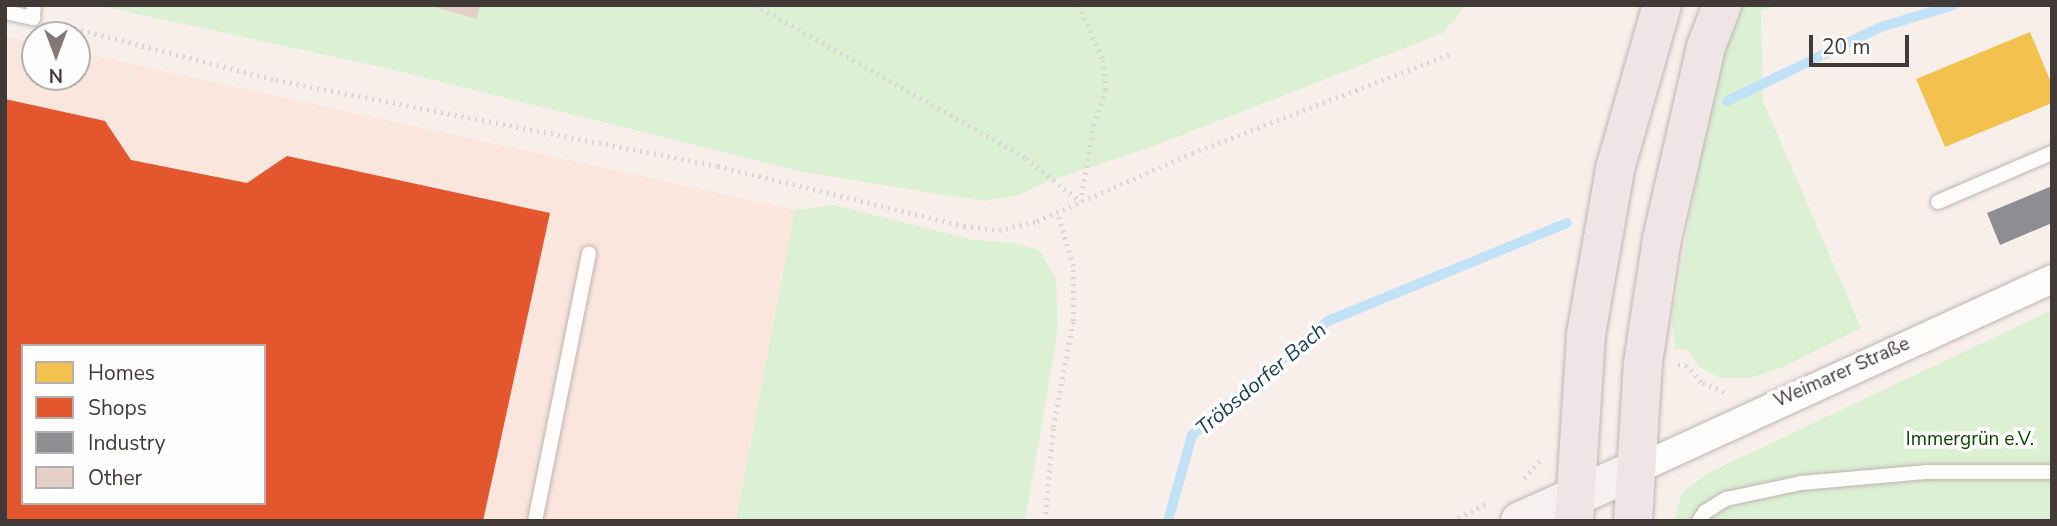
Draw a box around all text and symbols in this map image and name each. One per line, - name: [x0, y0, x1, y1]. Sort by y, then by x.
- north arrow: [21, 21, 91, 91]
- scale bar: [1812, 21, 1912, 65]
- text: 20 m: [1822, 33, 1871, 61]
- text: N: [49, 62, 63, 88]
- water label: Tröbsdorfer Bach: [1191, 317, 1331, 441]
- street label: Weimarer Straße: [1771, 333, 1913, 413]
- legend: [21, 344, 266, 505]
- text: Homes: [88, 359, 155, 387]
- text: Shops: [88, 394, 147, 422]
- text: Industry: [88, 429, 166, 457]
- park label: Immergrün e.V.: [1906, 429, 2034, 451]
- text: Other: [88, 464, 142, 492]

